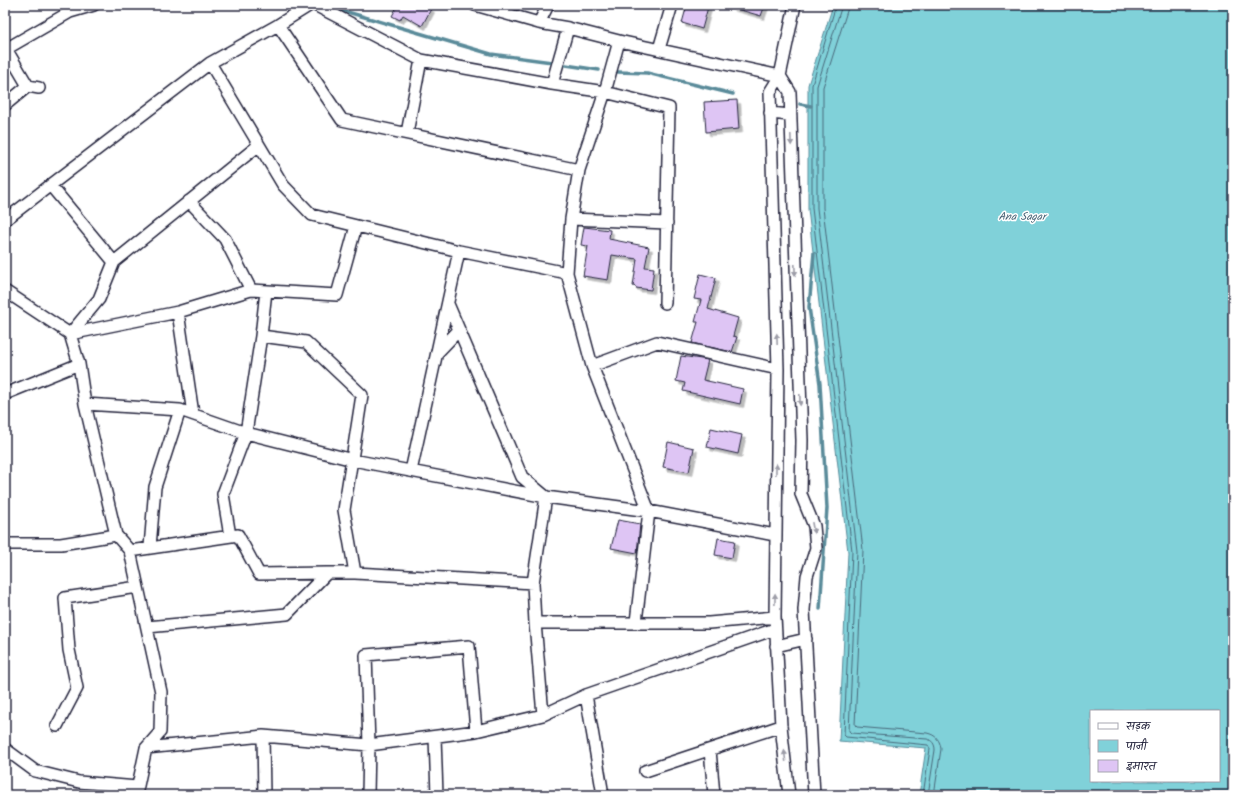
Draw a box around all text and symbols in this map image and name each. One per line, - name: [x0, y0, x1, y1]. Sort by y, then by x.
- one-way arrow: [788, 134, 794, 147]
- water label: Ana Sagar: [998, 208, 1048, 226]
- one-way arrow: [792, 264, 799, 276]
- one-way arrow: [773, 333, 780, 345]
- one-way arrow: [797, 394, 804, 406]
- one-way arrow: [773, 462, 779, 475]
- one-way arrow: [811, 522, 817, 534]
- one-way arrow: [772, 592, 778, 605]
- legend: [1090, 710, 1220, 782]
- text: सड़क: [1126, 717, 1152, 736]
- text: पानी: [1125, 737, 1149, 756]
- one-way arrow: [781, 750, 788, 762]
- text: इमारत: [1126, 757, 1158, 776]

